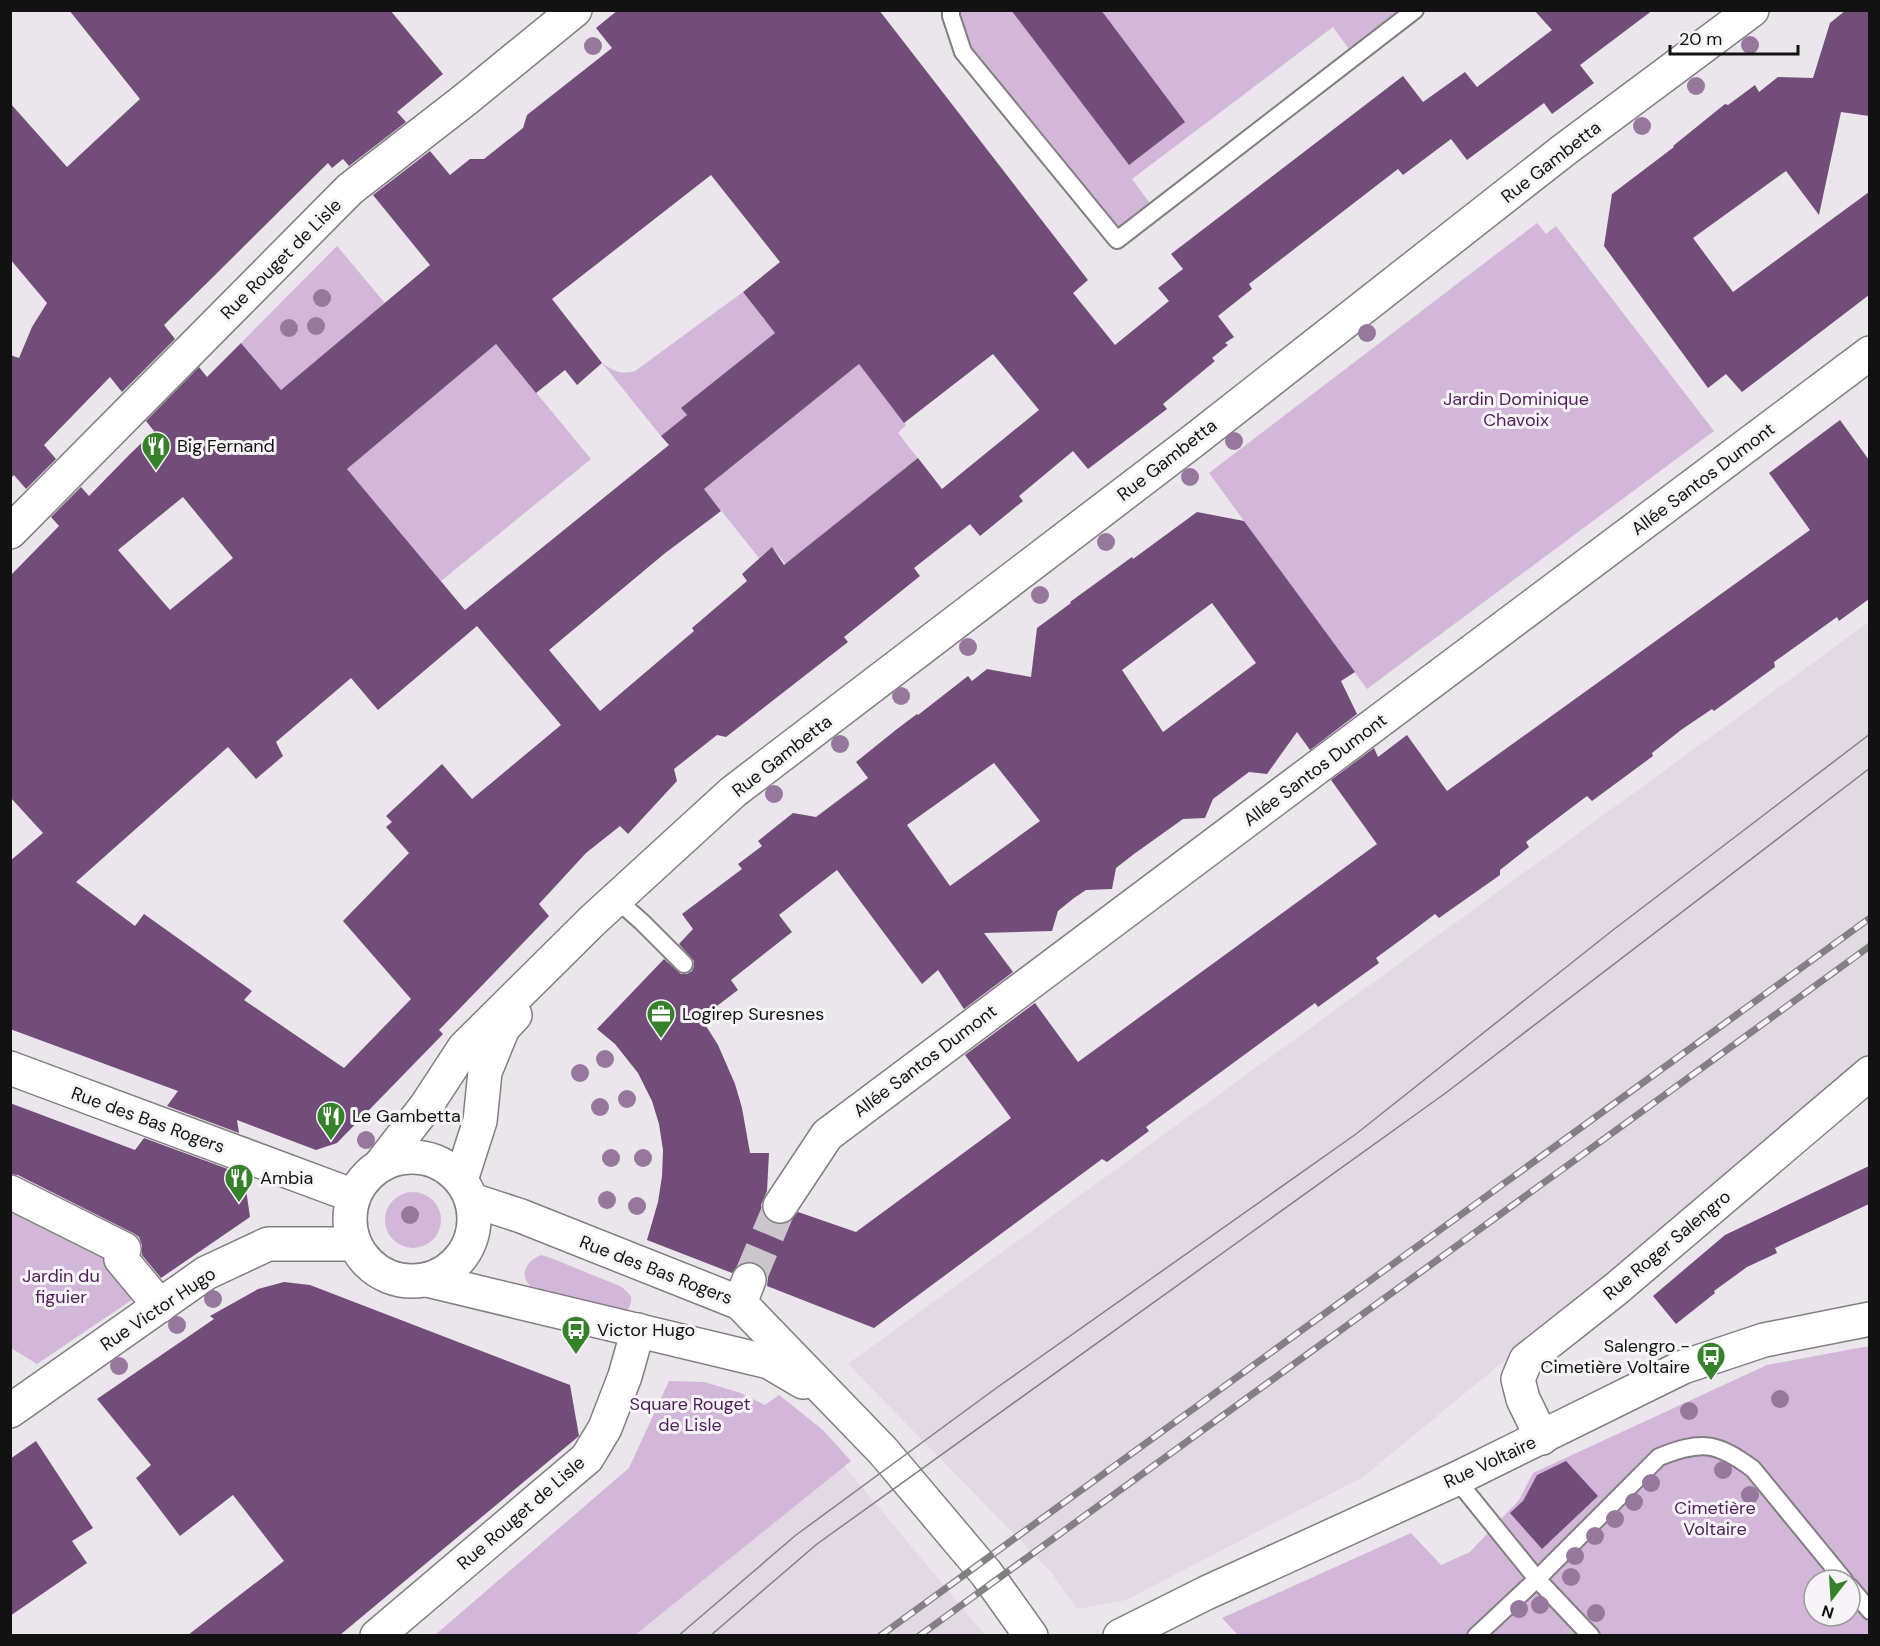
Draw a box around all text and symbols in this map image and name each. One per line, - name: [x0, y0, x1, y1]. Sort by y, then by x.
- scale bar: [1670, 18, 1798, 56]
- text: 20 m: [1679, 27, 1722, 51]
- street label: Rue Gambetta: [1496, 115, 1606, 209]
- street label: Rue Rouget de Lisle: [215, 193, 347, 325]
- park label: Jardin Dominique Chavoix: [1443, 387, 1589, 432]
- street label: Rue Gambetta: [1112, 413, 1222, 507]
- street label: Allée Santos Dumont: [1626, 417, 1780, 541]
- restaurant icon: Big Fernand: [140, 430, 172, 472]
- place label: Big Fernand: [177, 434, 275, 458]
- street label: Allée Santos Dumont: [1238, 708, 1392, 832]
- street label: Rue Gambetta: [727, 709, 837, 803]
- office icon: Logirep Suresnes: [645, 998, 677, 1040]
- street label: Allée Santos Dumont: [848, 999, 1002, 1123]
- place label: Logirep Suresnes: [682, 1002, 824, 1026]
- street label: Rue des Bas Rogers: [68, 1081, 228, 1159]
- restaurant icon: Le Gambetta: [315, 1100, 347, 1142]
- place label: Le Gambetta: [352, 1104, 461, 1128]
- restaurant icon: Ambia: [223, 1162, 255, 1204]
- place label: Ambia: [260, 1166, 313, 1190]
- street label: Rue Roger Salengro: [1598, 1184, 1736, 1306]
- street label: Rue des Bas Rogers: [576, 1230, 736, 1310]
- street label: Rue Victor Hugo: [96, 1262, 220, 1356]
- park label: Jardin du figuier: [22, 1264, 100, 1309]
- bus stop icon: Victor Hugo: [560, 1314, 592, 1356]
- place label: Victor Hugo: [597, 1318, 695, 1342]
- place label: Salengro - Cimetière Voltaire: [1541, 1334, 1690, 1379]
- bus stop icon: Salengro - Cimetière Voltaire: [1695, 1340, 1727, 1382]
- park label: Square Rouget de Lisle: [630, 1392, 750, 1437]
- street label: Rue Voltaire: [1440, 1430, 1540, 1494]
- street label: Rue Rouget de Lisle: [452, 1451, 590, 1575]
- park label: Cimetière Voltaire: [1674, 1496, 1756, 1541]
- north arrow: [1802, 1568, 1862, 1628]
- text: N: [1819, 1600, 1836, 1624]

